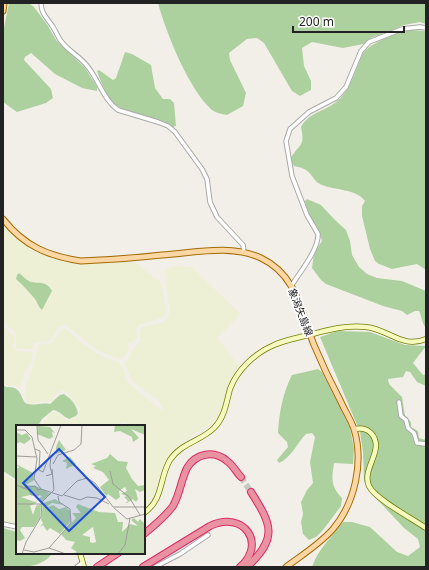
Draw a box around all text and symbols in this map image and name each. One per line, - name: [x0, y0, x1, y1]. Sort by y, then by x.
- scale bar: [293, 8, 404, 34]
- text: 200 m: [299, 13, 334, 30]
- street label: 象潟矢島線: [286, 286, 316, 338]
- inset map: [16, 425, 145, 554]

